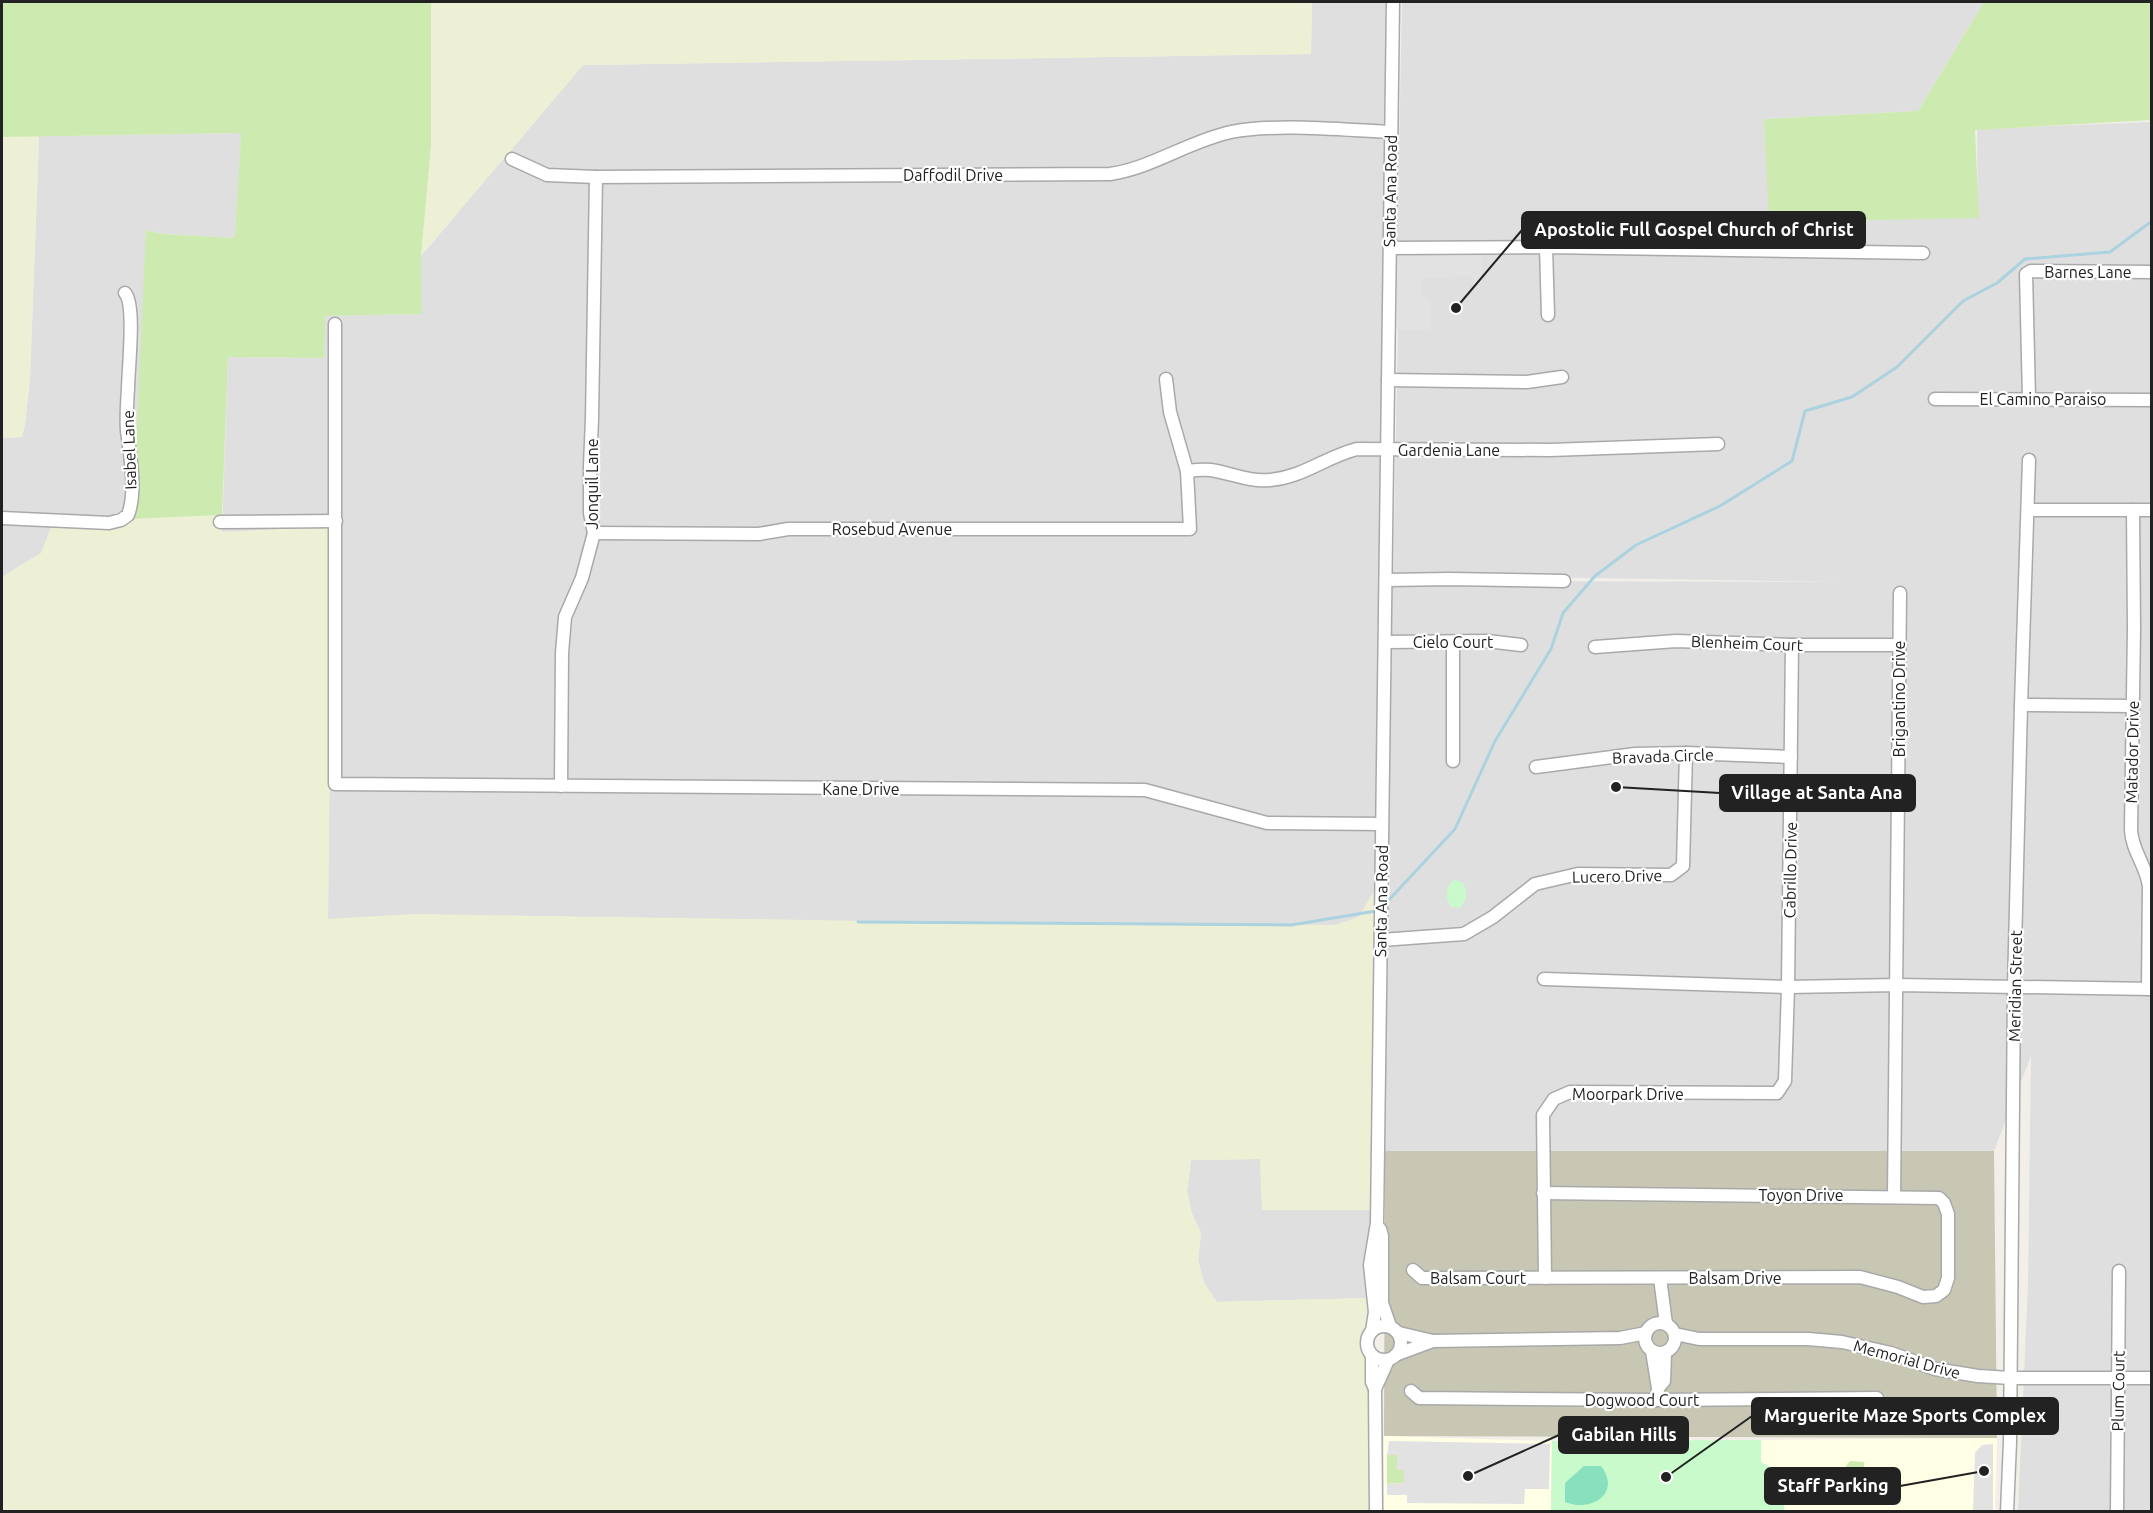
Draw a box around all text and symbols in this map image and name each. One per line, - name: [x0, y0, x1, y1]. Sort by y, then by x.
- street label: Santa Ana Road: [1380, 135, 1400, 247]
- street label: Daffodil Drive: [903, 166, 1003, 184]
- callout: Apostolic Full Gospel Church of Christ: [1522, 212, 1865, 248]
- text: Apostolic Full Gospel Church of Christ: [1534, 219, 1854, 239]
- street label: Barnes Lane: [2044, 263, 2132, 281]
- street label: El Camino Paraiso: [1980, 390, 2106, 408]
- street label: Isabel Lane: [119, 410, 139, 490]
- street label: Jonquil Lane: [583, 439, 601, 529]
- street label: Gardenia Lane: [1398, 441, 1500, 459]
- street label: Rosebud Avenue: [832, 520, 952, 538]
- street label: Blenheim Court: [1691, 632, 1804, 654]
- street label: Cielo Court: [1413, 633, 1494, 651]
- street label: Brigantino Drive: [1890, 641, 1908, 757]
- street label: Matador Drive: [2122, 700, 2142, 804]
- street label: Bravada Circle: [1612, 745, 1714, 767]
- callout: Village at Santa Ana: [1720, 775, 1915, 811]
- street label: Kane Drive: [822, 780, 900, 798]
- text: Village at Santa Ana: [1731, 782, 1903, 802]
- street label: Cabrillo Drive: [1780, 822, 1800, 918]
- street label: Santa Ana Road: [1371, 845, 1391, 957]
- street label: Lucero Drive: [1572, 866, 1662, 886]
- street label: Meridian Street: [2005, 929, 2025, 1042]
- street label: Moorpark Drive: [1572, 1085, 1684, 1103]
- street label: Toyon Drive: [1758, 1186, 1844, 1204]
- street label: Balsam Court: [1430, 1269, 1527, 1287]
- street label: Balsam Drive: [1688, 1269, 1782, 1287]
- street label: Memorial Drive: [1852, 1336, 1962, 1382]
- street label: Plum Court: [2108, 1350, 2128, 1432]
- street label: Dogwood Court: [1585, 1391, 1700, 1409]
- callout: Marguerite Maze Sports Complex: [1752, 1398, 2058, 1434]
- text: Marguerite Maze Sports Complex: [1764, 1405, 2046, 1425]
- callout: Gabilan Hills: [1559, 1417, 1688, 1453]
- text: Gabilan Hills: [1571, 1424, 1677, 1444]
- callout: Staff Parking: [1765, 1468, 1900, 1504]
- text: Staff Parking: [1777, 1475, 1889, 1495]

